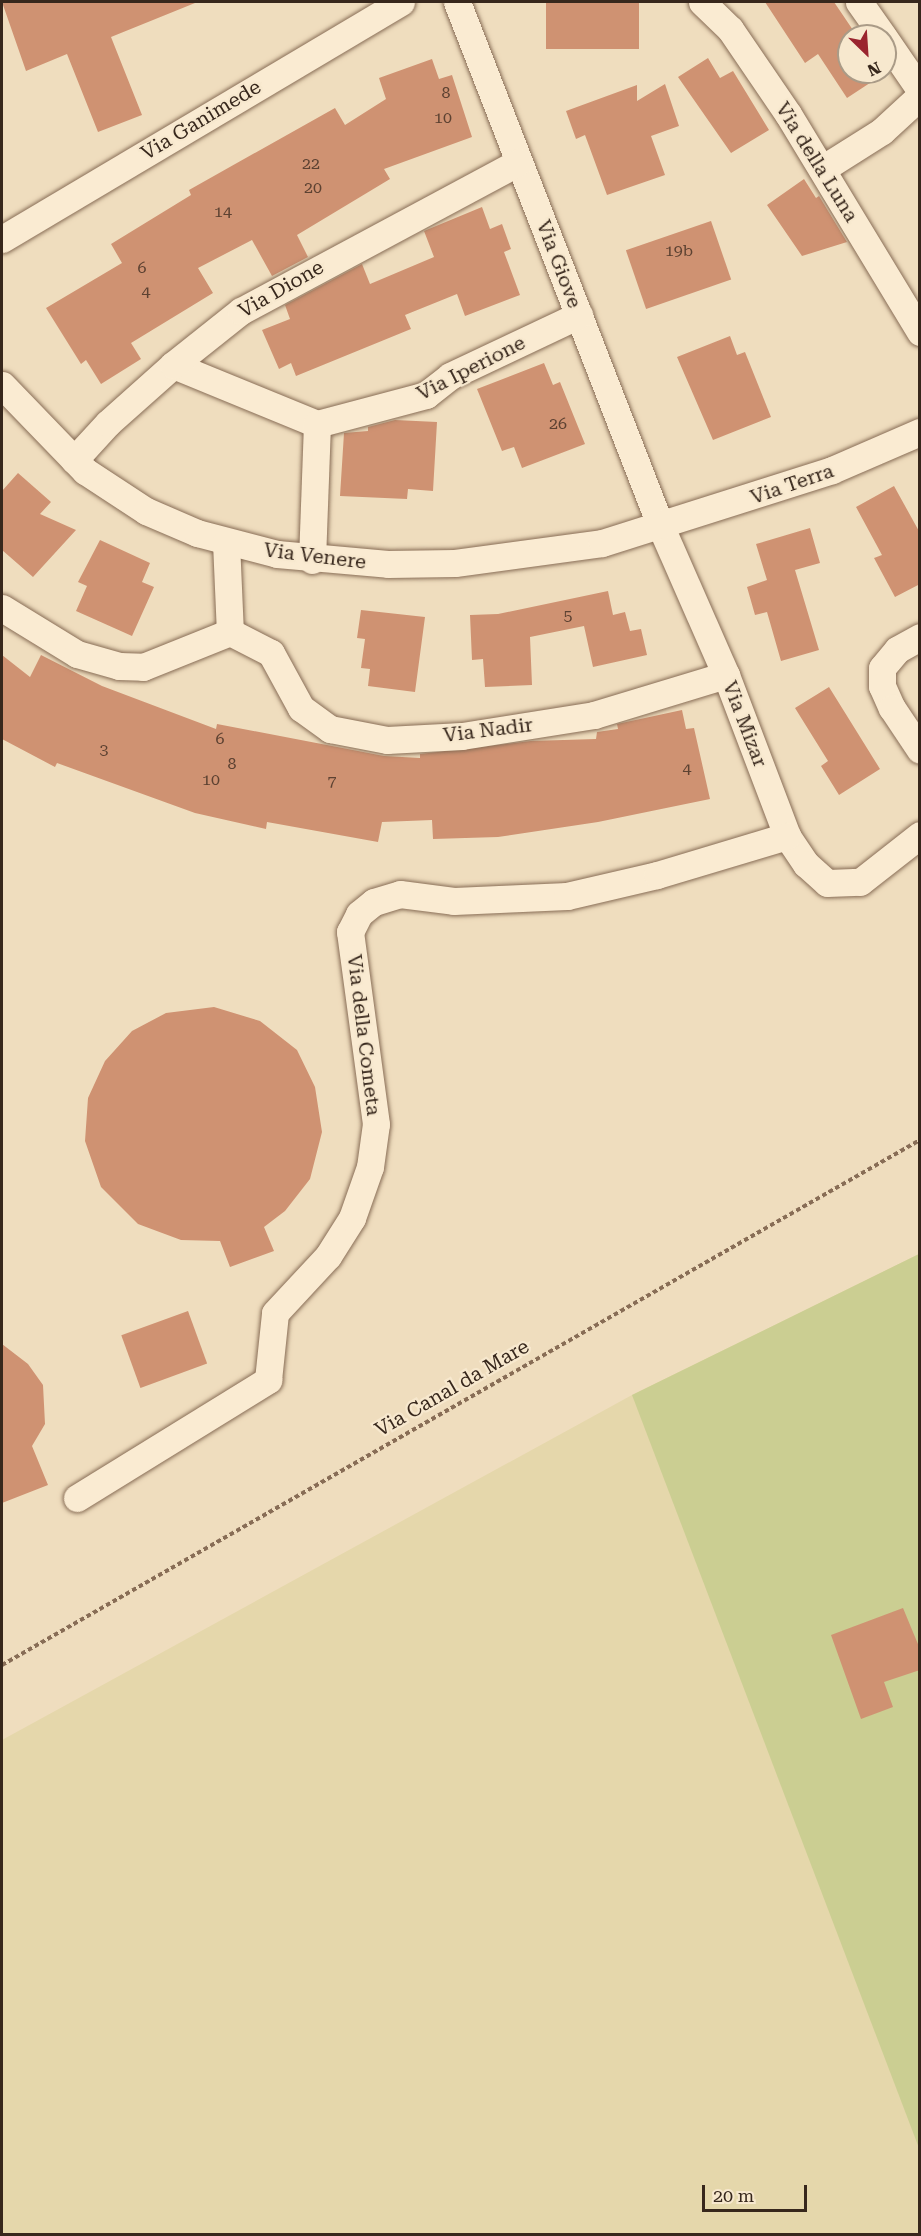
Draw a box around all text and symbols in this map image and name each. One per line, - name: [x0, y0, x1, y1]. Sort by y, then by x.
- north arrow: [837, 24, 897, 84]
- text: N: [864, 58, 884, 80]
- street label: Via Ganimede: [137, 75, 265, 165]
- house number: 8: [442, 83, 450, 103]
- street label: Via della Luna: [771, 98, 863, 226]
- house number: 10: [434, 108, 452, 128]
- house number: 22: [302, 154, 320, 174]
- house number: 20: [304, 178, 322, 198]
- house number: 14: [214, 202, 232, 222]
- street label: Via Giove: [531, 217, 587, 311]
- house number: 19b: [665, 241, 693, 261]
- street label: Via Dione: [234, 255, 328, 323]
- house number: 6: [138, 258, 146, 278]
- house number: 4: [142, 282, 150, 302]
- street label: Via Iperione: [413, 330, 529, 406]
- house number: 26: [549, 414, 567, 434]
- street label: Via Terra: [747, 459, 837, 509]
- street label: Via Venere: [262, 538, 368, 574]
- house number: 5: [564, 606, 572, 626]
- street label: Via Mizar: [718, 678, 772, 770]
- street label: Via Nadir: [442, 713, 534, 747]
- house number: 6: [216, 729, 224, 749]
- house number: 3: [100, 740, 108, 760]
- house number: 8: [228, 754, 236, 774]
- house number: 4: [683, 759, 691, 779]
- house number: 10: [202, 770, 220, 790]
- house number: 7: [328, 771, 336, 791]
- street label: Via della Cometa: [342, 953, 386, 1117]
- street label: Via Canal da Mare: [371, 1334, 533, 1442]
- scale bar: [705, 2173, 810, 2211]
- text: 20 m: [713, 2185, 754, 2206]

